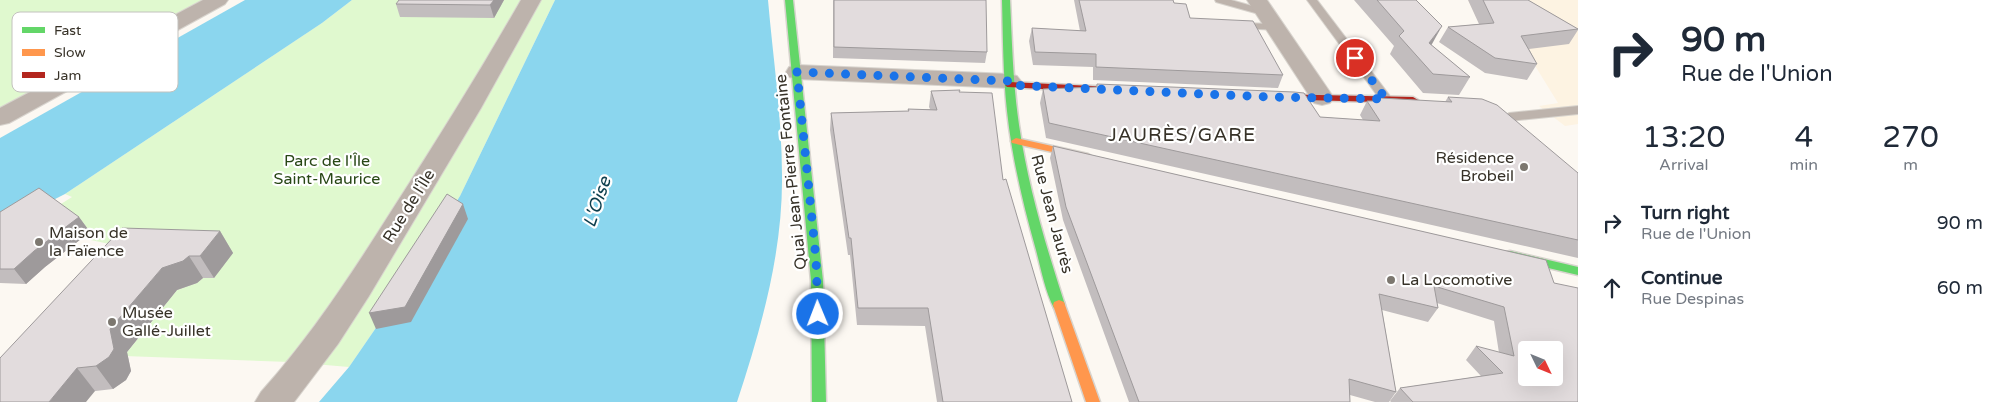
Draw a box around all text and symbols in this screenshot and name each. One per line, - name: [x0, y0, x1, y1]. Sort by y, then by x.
- legend: [12, 12, 178, 92]
- text: 90 m: [1681, 19, 1766, 61]
- icon: right: [1598, 20, 1663, 85]
- text: Fast: [54, 22, 82, 39]
- pin: [1334, 37, 1376, 79]
- text: Slow: [54, 44, 86, 61]
- icon: arrive: [1341, 44, 1369, 72]
- text: Rue de l'Union: [1681, 61, 1833, 87]
- text: Jam: [54, 67, 81, 84]
- street label: Quai Jean-Pierre Fontaine: [771, 73, 811, 271]
- text: 13:20: [1642, 119, 1725, 156]
- text: 4: [1794, 119, 1813, 156]
- text: 270: [1882, 119, 1939, 156]
- district label: JAURÈS/GARE: [1108, 124, 1256, 146]
- place label: Résidence Brobeil: [1435, 148, 1514, 186]
- park label: Parc de l'Île Saint-Maurice: [274, 151, 380, 189]
- street label: Rue Jean Jaurès: [1026, 152, 1078, 276]
- text: Arrival: [1659, 155, 1709, 175]
- text: min: [1790, 155, 1818, 175]
- text: m: [1903, 155, 1918, 175]
- marker: Résidence Brobeil: [1518, 161, 1530, 173]
- street label: Rue de l'Île: [379, 166, 439, 246]
- water label: L'Oise: [578, 173, 616, 230]
- text: Turn right: [1641, 202, 1729, 224]
- icon: right: [1598, 209, 1626, 237]
- text: 90 m: [1937, 212, 1983, 234]
- place label: Maison de la Faïence: [49, 223, 128, 261]
- text: Rue de l'Union: [1641, 224, 1751, 244]
- marker: Maison de la Faïence: [33, 236, 45, 248]
- text: Continue: [1641, 267, 1723, 289]
- place label: La Locomotive: [1401, 270, 1512, 290]
- marker: La Locomotive: [1385, 274, 1397, 286]
- icon: ahead: [1598, 274, 1626, 302]
- text: 60 m: [1937, 277, 1983, 299]
- position arrow: [791, 287, 843, 339]
- text: Rue Despinas: [1641, 289, 1744, 309]
- place label: Musée Gallé-Juillet: [122, 303, 211, 341]
- marker: Musée Gallé-Juillet: [106, 316, 118, 328]
- north arrow: [1518, 341, 1562, 386]
- map controls: [1518, 341, 1563, 386]

